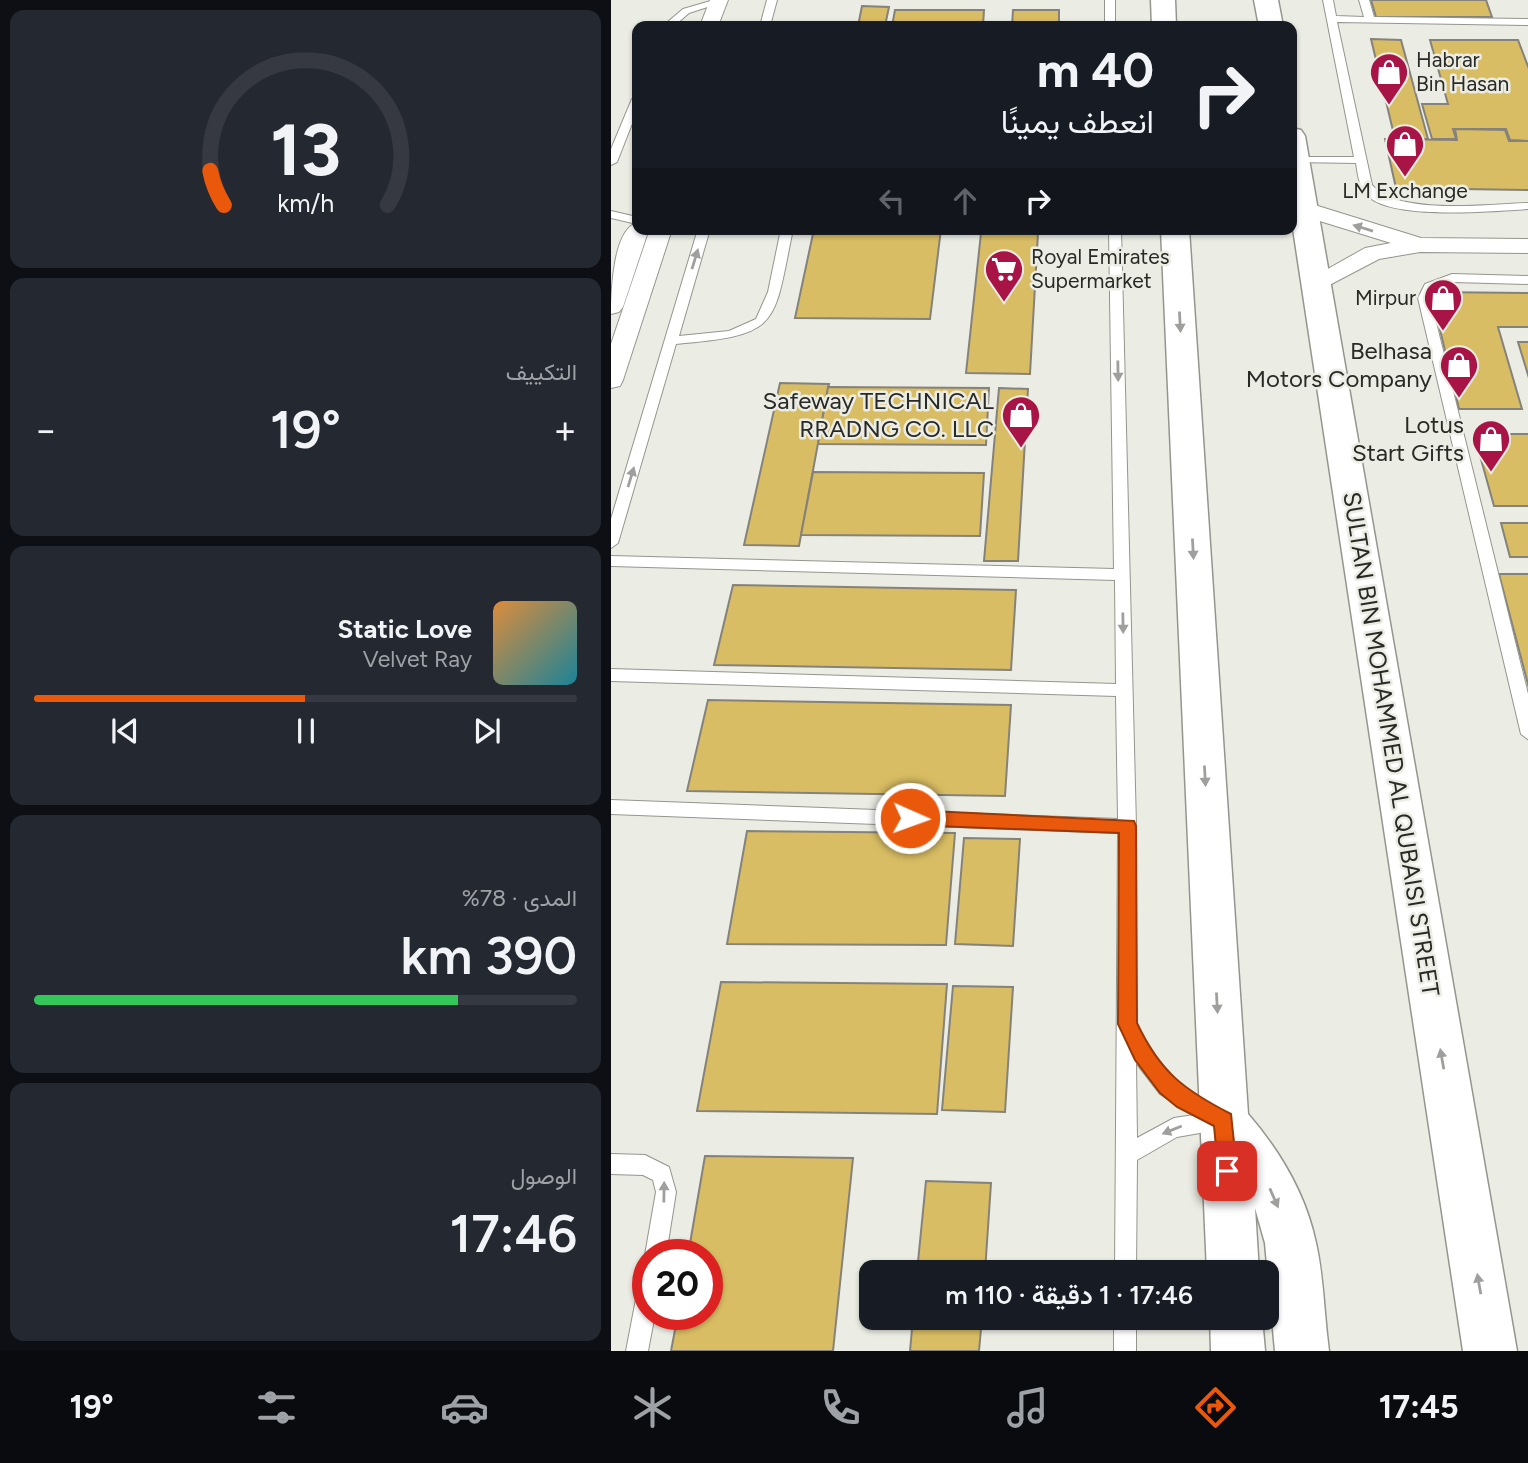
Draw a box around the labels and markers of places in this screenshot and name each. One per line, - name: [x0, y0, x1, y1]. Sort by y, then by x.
- place label: Habrar Bin Hasan: [1416, 47, 1509, 96]
- shop icon: Habrar Bin Hasan: [1368, 51, 1410, 106]
- shop icon: LM Exchange: [1384, 123, 1426, 178]
- place label: LM Exchange: [1342, 178, 1468, 203]
- place label: Royal Emirates Supermarket: [1031, 244, 1169, 293]
- supermarket icon: Royal Emirates Supermarket: [983, 248, 1025, 303]
- shop icon: Mirpur: [1422, 277, 1464, 332]
- place label: Mirpur: [1355, 285, 1416, 310]
- place label: Belhasa Motors Company: [1246, 336, 1432, 393]
- shop icon: Belhasa Motors Company: [1438, 344, 1480, 399]
- place label: Safeway TECHNICAL RRADNG CO. LLC: [762, 386, 995, 443]
- shop icon: Safeway TECHNICAL RRADNG CO. LLC: [1000, 394, 1042, 449]
- place label: Lotus Start Gifts: [1352, 410, 1464, 467]
- shop icon: Lotus Start Gifts: [1470, 418, 1512, 473]
- pin: [1197, 1141, 1257, 1201]

